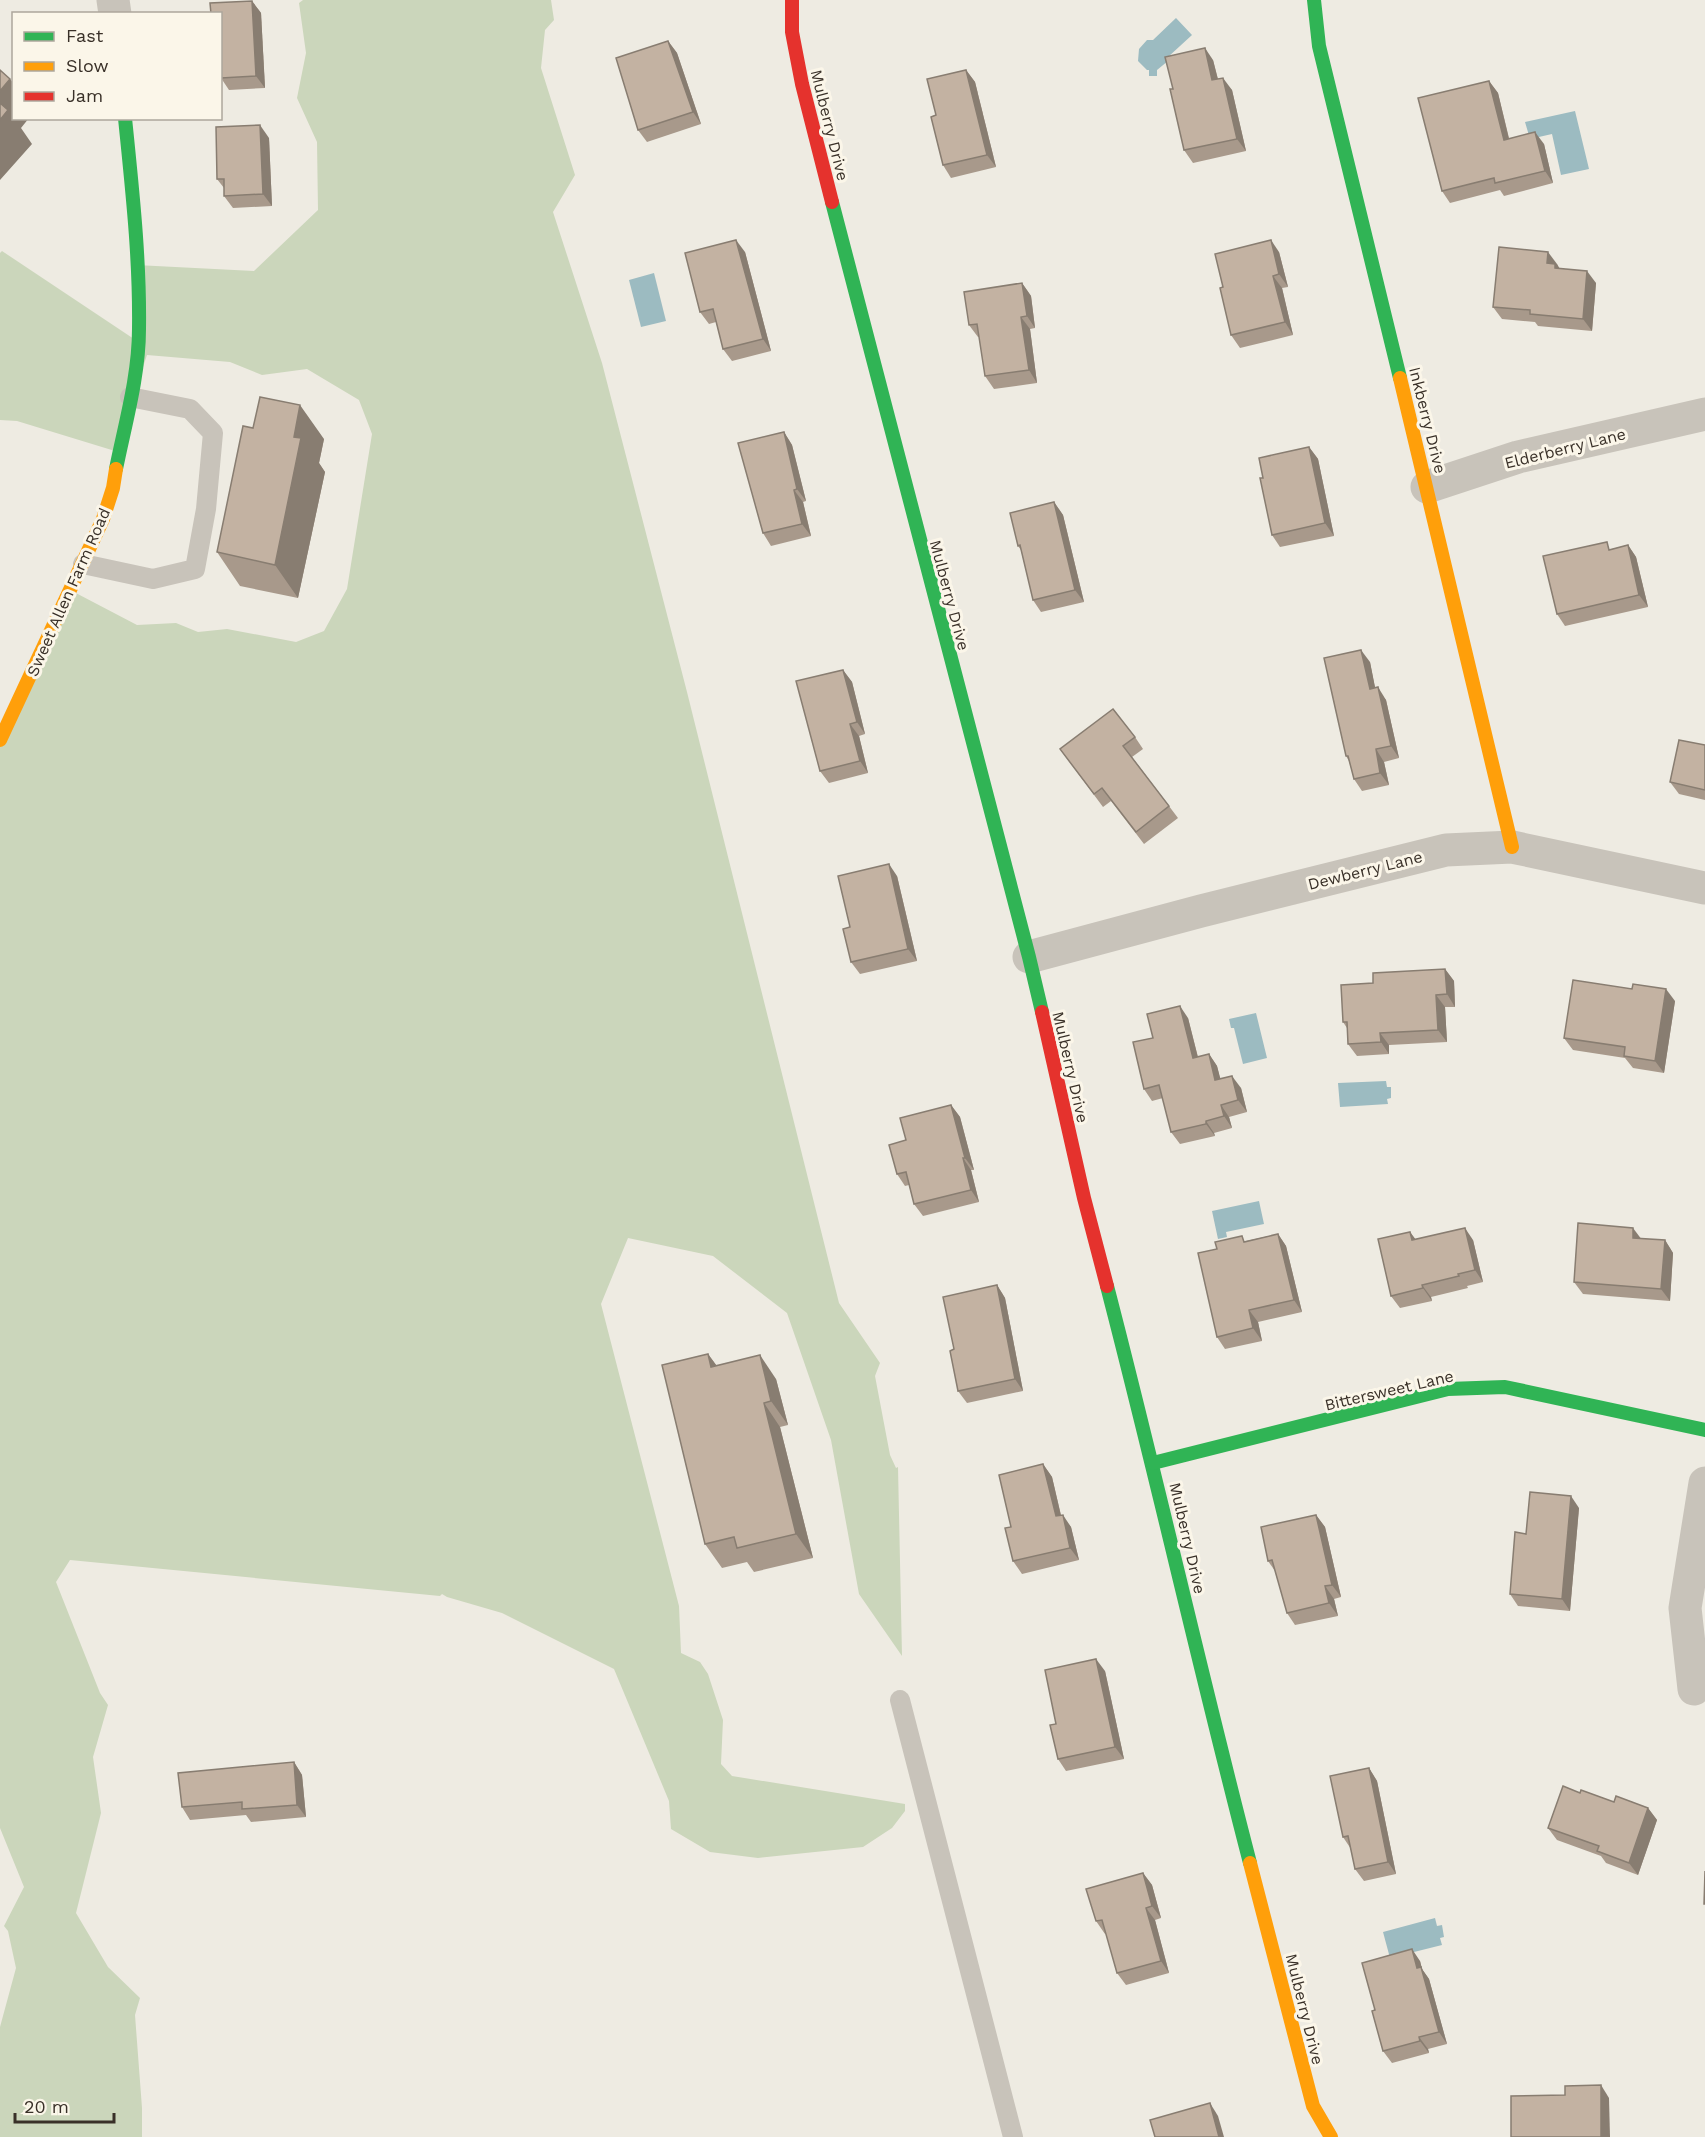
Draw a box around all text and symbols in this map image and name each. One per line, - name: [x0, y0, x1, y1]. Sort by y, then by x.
- legend: [12, 12, 222, 120]
- text: Fast: [66, 25, 104, 46]
- text: Slow: [66, 55, 109, 76]
- street label: Mulberry Drive: [807, 68, 852, 183]
- text: Jam: [66, 85, 103, 106]
- street label: Inkberry Drive: [1405, 365, 1450, 475]
- street label: Elderberry Lane: [1503, 424, 1628, 473]
- street label: Sweet Allen Farm Road: [23, 505, 114, 679]
- street label: Mulberry Drive: [926, 538, 973, 653]
- street label: Dewberry Lane: [1306, 847, 1424, 894]
- street label: Mulberry Drive: [1048, 1010, 1093, 1125]
- street label: Bittersweet Lane: [1323, 1366, 1455, 1415]
- street label: Mulberry Drive: [1165, 1481, 1210, 1596]
- street label: Mulberry Drive: [1282, 1952, 1327, 2067]
- scale bar: [15, 2086, 114, 2124]
- text: 20 m: [24, 2096, 69, 2117]

